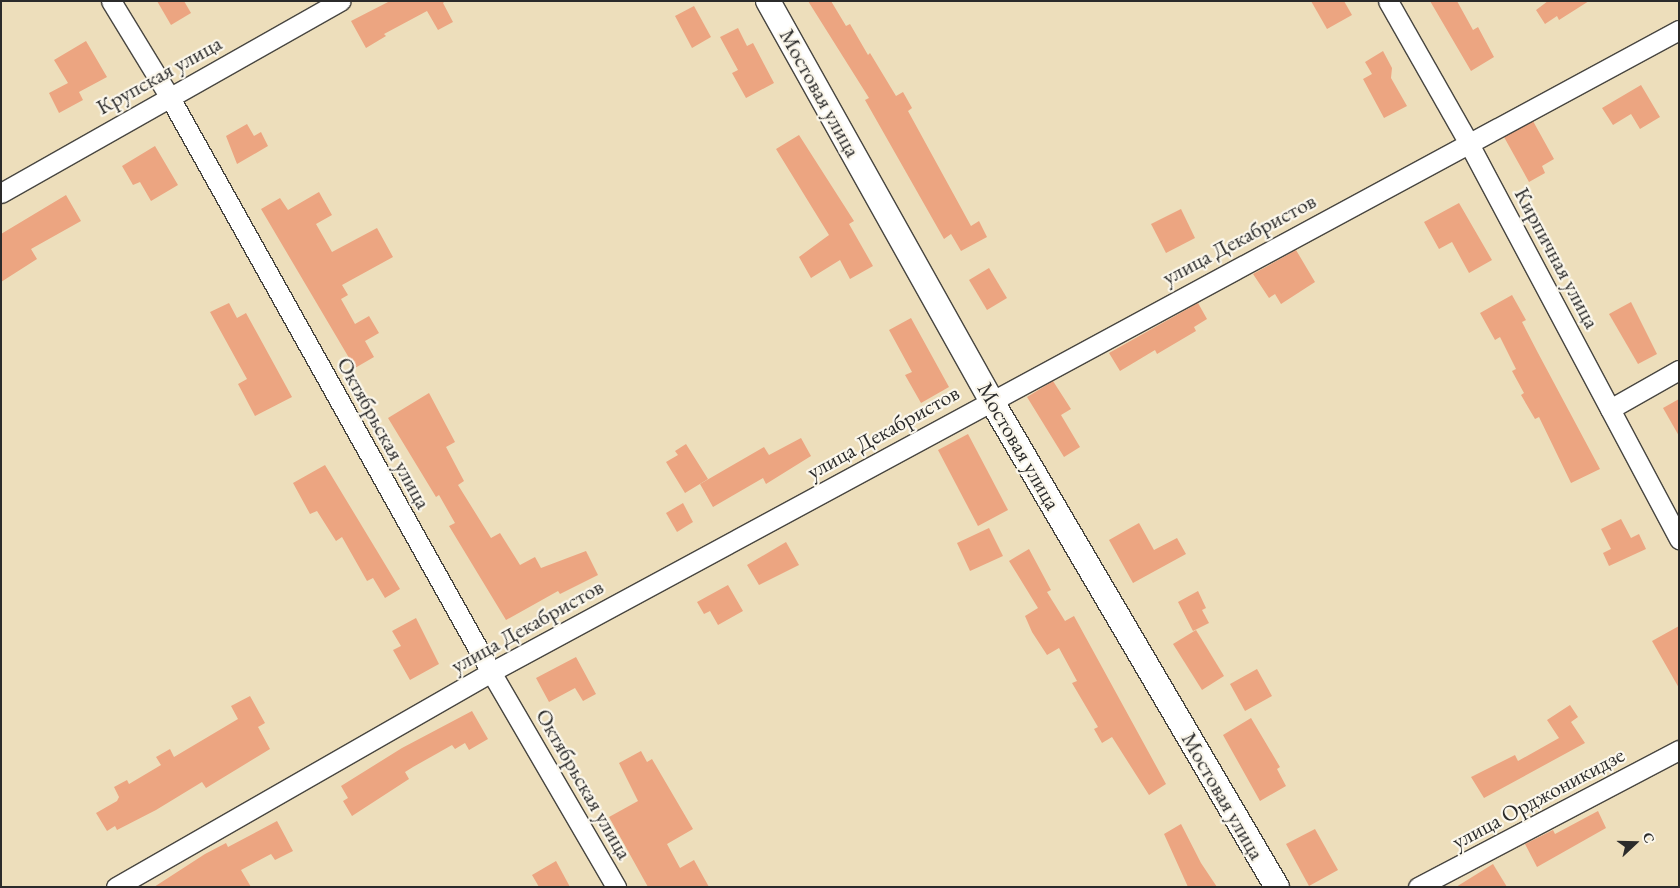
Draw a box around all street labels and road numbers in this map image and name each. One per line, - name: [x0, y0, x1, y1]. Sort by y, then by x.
- street label: Мостовая улица: [774, 24, 866, 162]
- street label: Крупская улица: [92, 30, 226, 120]
- street label: Кирпичная улица: [1509, 183, 1605, 333]
- street label: улица Декабристов: [1158, 187, 1320, 291]
- street label: Октябрьская улица: [331, 352, 437, 514]
- street label: Мостовая улица: [972, 378, 1066, 514]
- street label: улица Декабристов: [802, 379, 964, 485]
- street label: улица Декабристов: [446, 573, 608, 679]
- street label: Октябрьская улица: [530, 704, 638, 864]
- street label: Мостовая улица: [1176, 728, 1270, 864]
- street label: улица Орджоникидзе: [1447, 741, 1629, 855]

